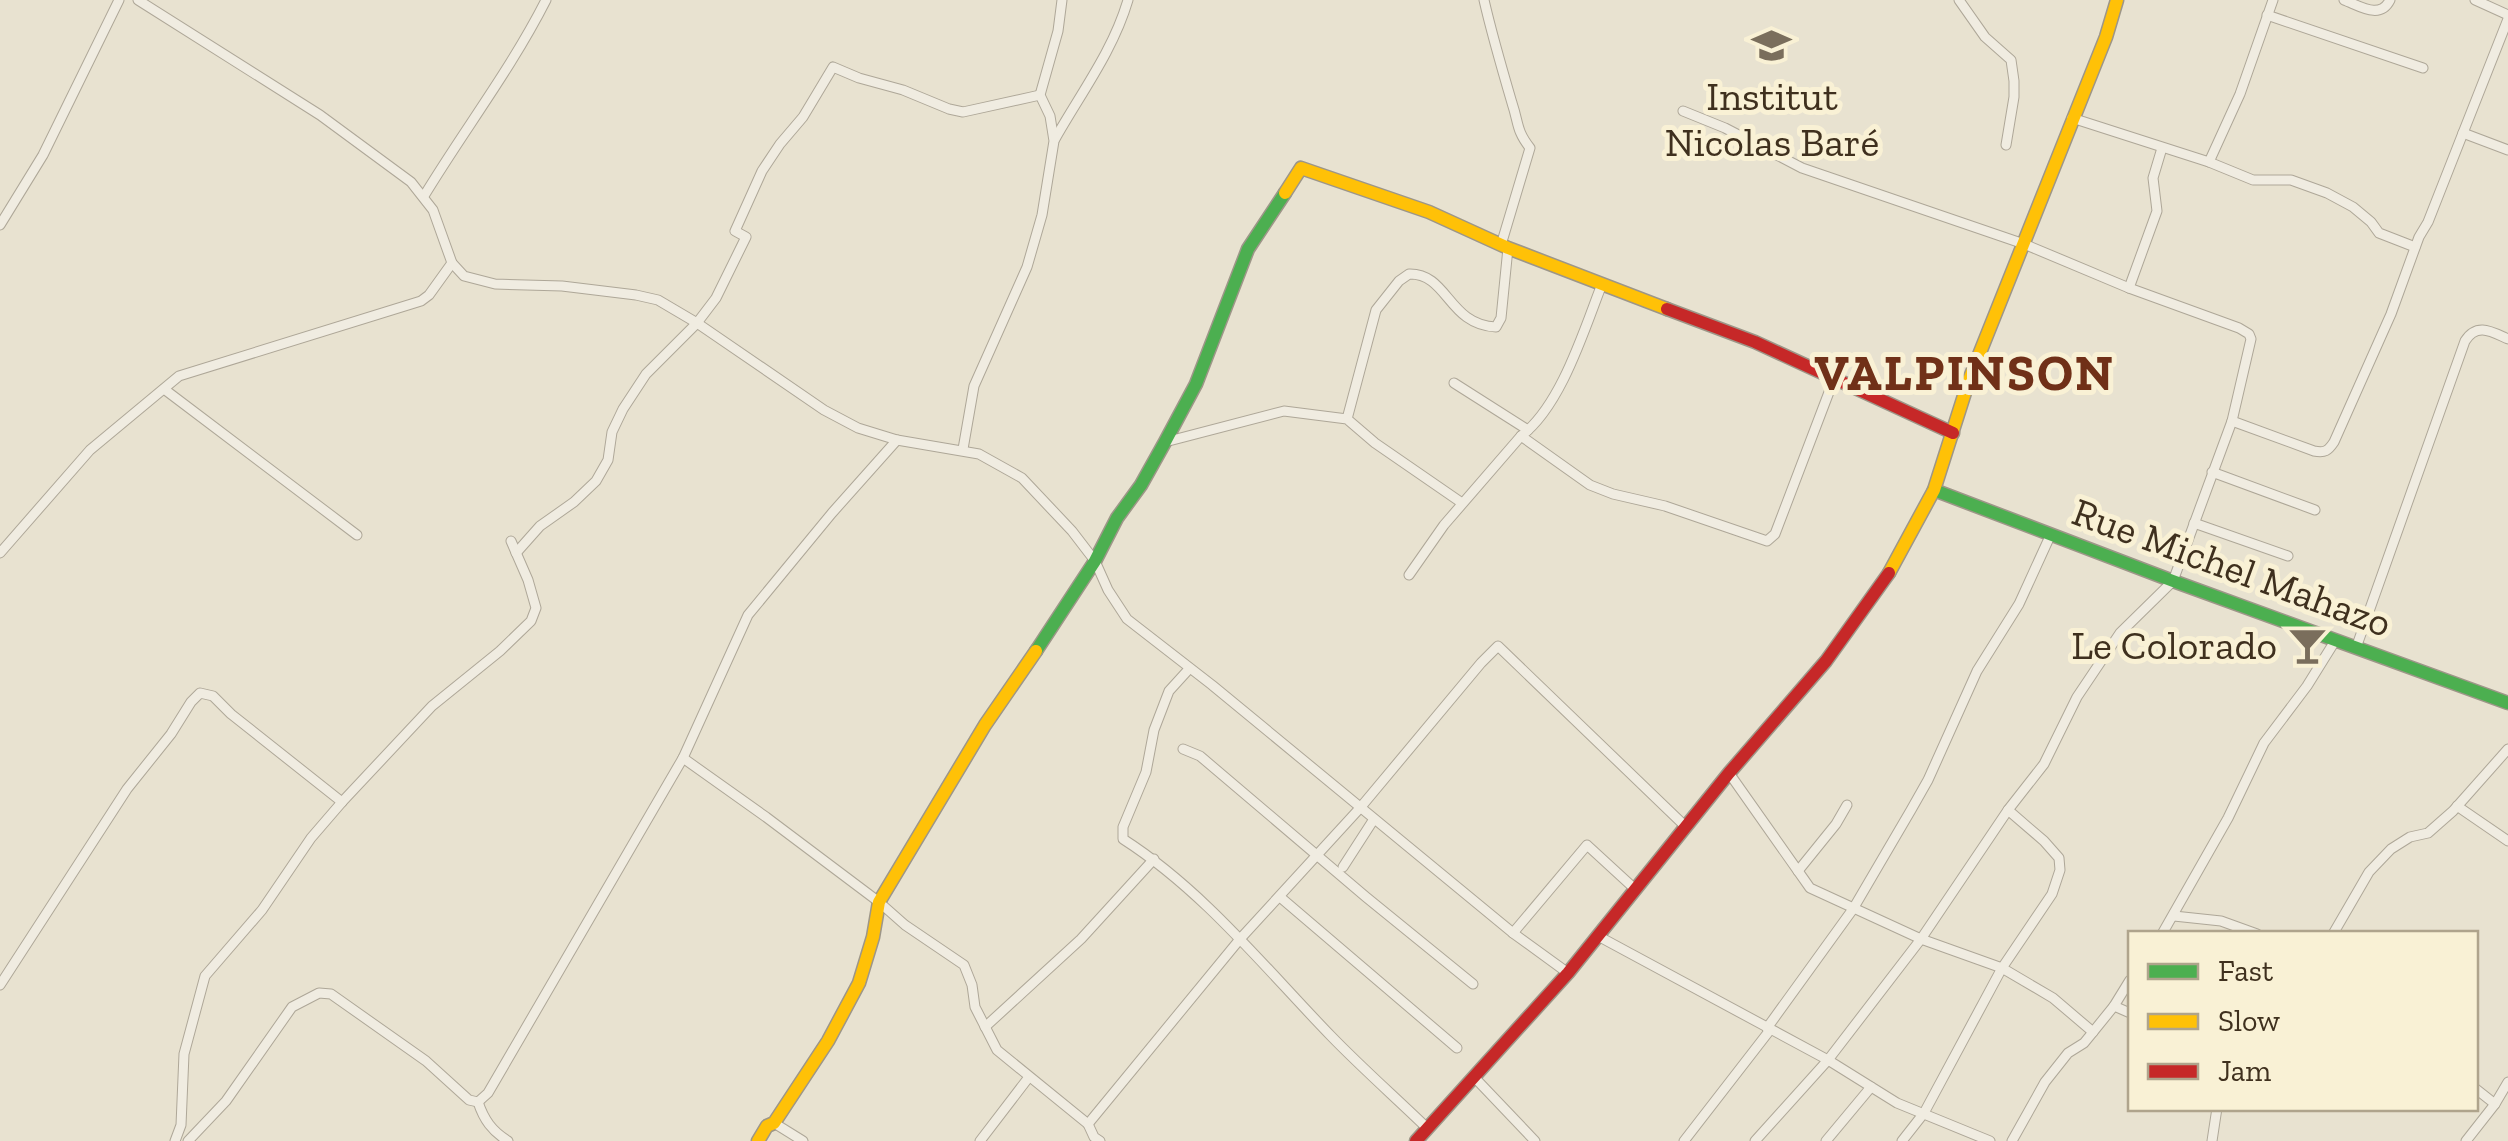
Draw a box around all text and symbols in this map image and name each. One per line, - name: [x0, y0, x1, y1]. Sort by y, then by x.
- school or university icon: Institut Nicolas Baré: [1751, 25, 1793, 67]
- place label: Institut Nicolas Baré: [1665, 72, 1879, 166]
- district label: VALPINSON: [1815, 343, 2115, 403]
- street label: Rue Michel Mahazo: [2066, 487, 2398, 647]
- place label: Le Colorado: [2071, 621, 2277, 669]
- bar icon: Le Colorado: [2286, 624, 2328, 666]
- legend: [2128, 931, 2478, 1111]
- text: Fast: [2218, 953, 2273, 989]
- text: Slow: [2218, 1003, 2280, 1039]
- text: Jam: [2218, 1053, 2271, 1089]

